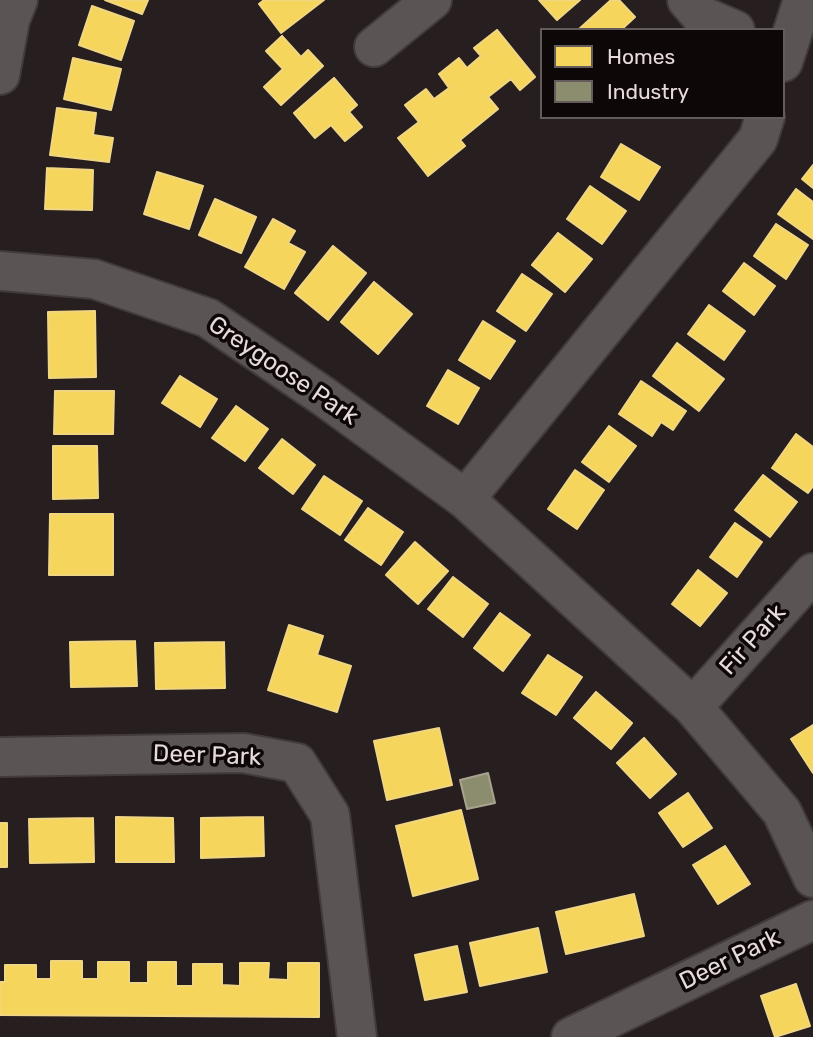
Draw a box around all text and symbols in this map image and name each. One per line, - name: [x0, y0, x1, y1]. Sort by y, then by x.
- legend: [540, 28, 785, 119]
- text: Homes: [607, 44, 675, 69]
- text: Industry: [607, 79, 689, 104]
- street label: Greygoose Park: [203, 310, 363, 432]
- street label: Fir Park: [714, 599, 792, 681]
- street label: Deer Park: [152, 740, 262, 772]
- street label: Deer Park: [675, 923, 785, 997]

